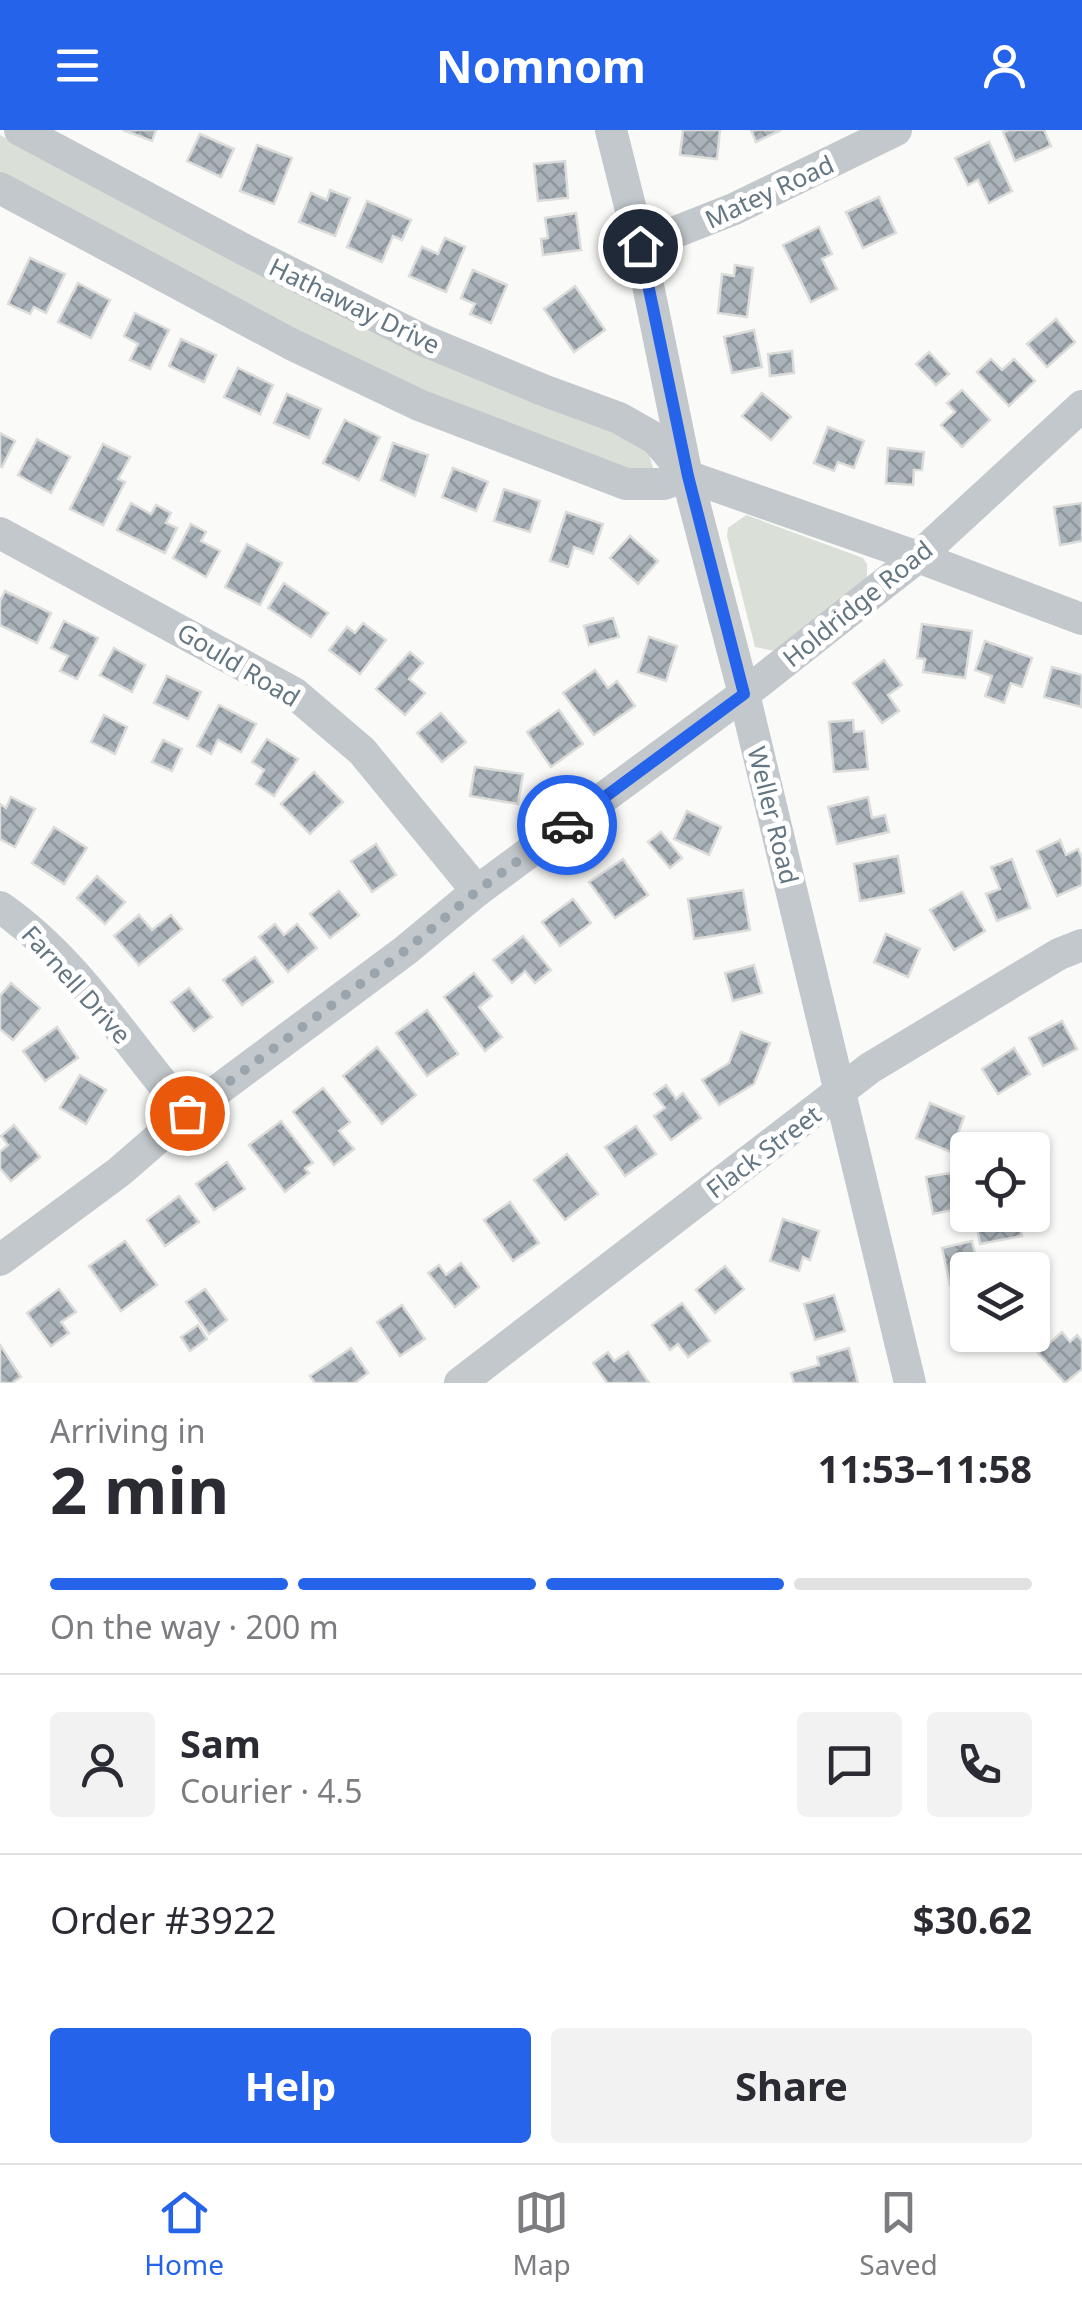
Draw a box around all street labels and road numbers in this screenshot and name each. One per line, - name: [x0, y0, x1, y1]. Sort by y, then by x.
- street label: Matey Road: [699, 146, 839, 236]
- street label: Hathaway Drive: [264, 249, 446, 361]
- street label: Holdridge Road: [775, 532, 939, 674]
- street label: Gould Road: [171, 614, 307, 714]
- street label: Weller Road: [740, 743, 808, 887]
- street label: Farnell Drive: [15, 918, 139, 1050]
- street label: Flack Street: [699, 1097, 827, 1205]

